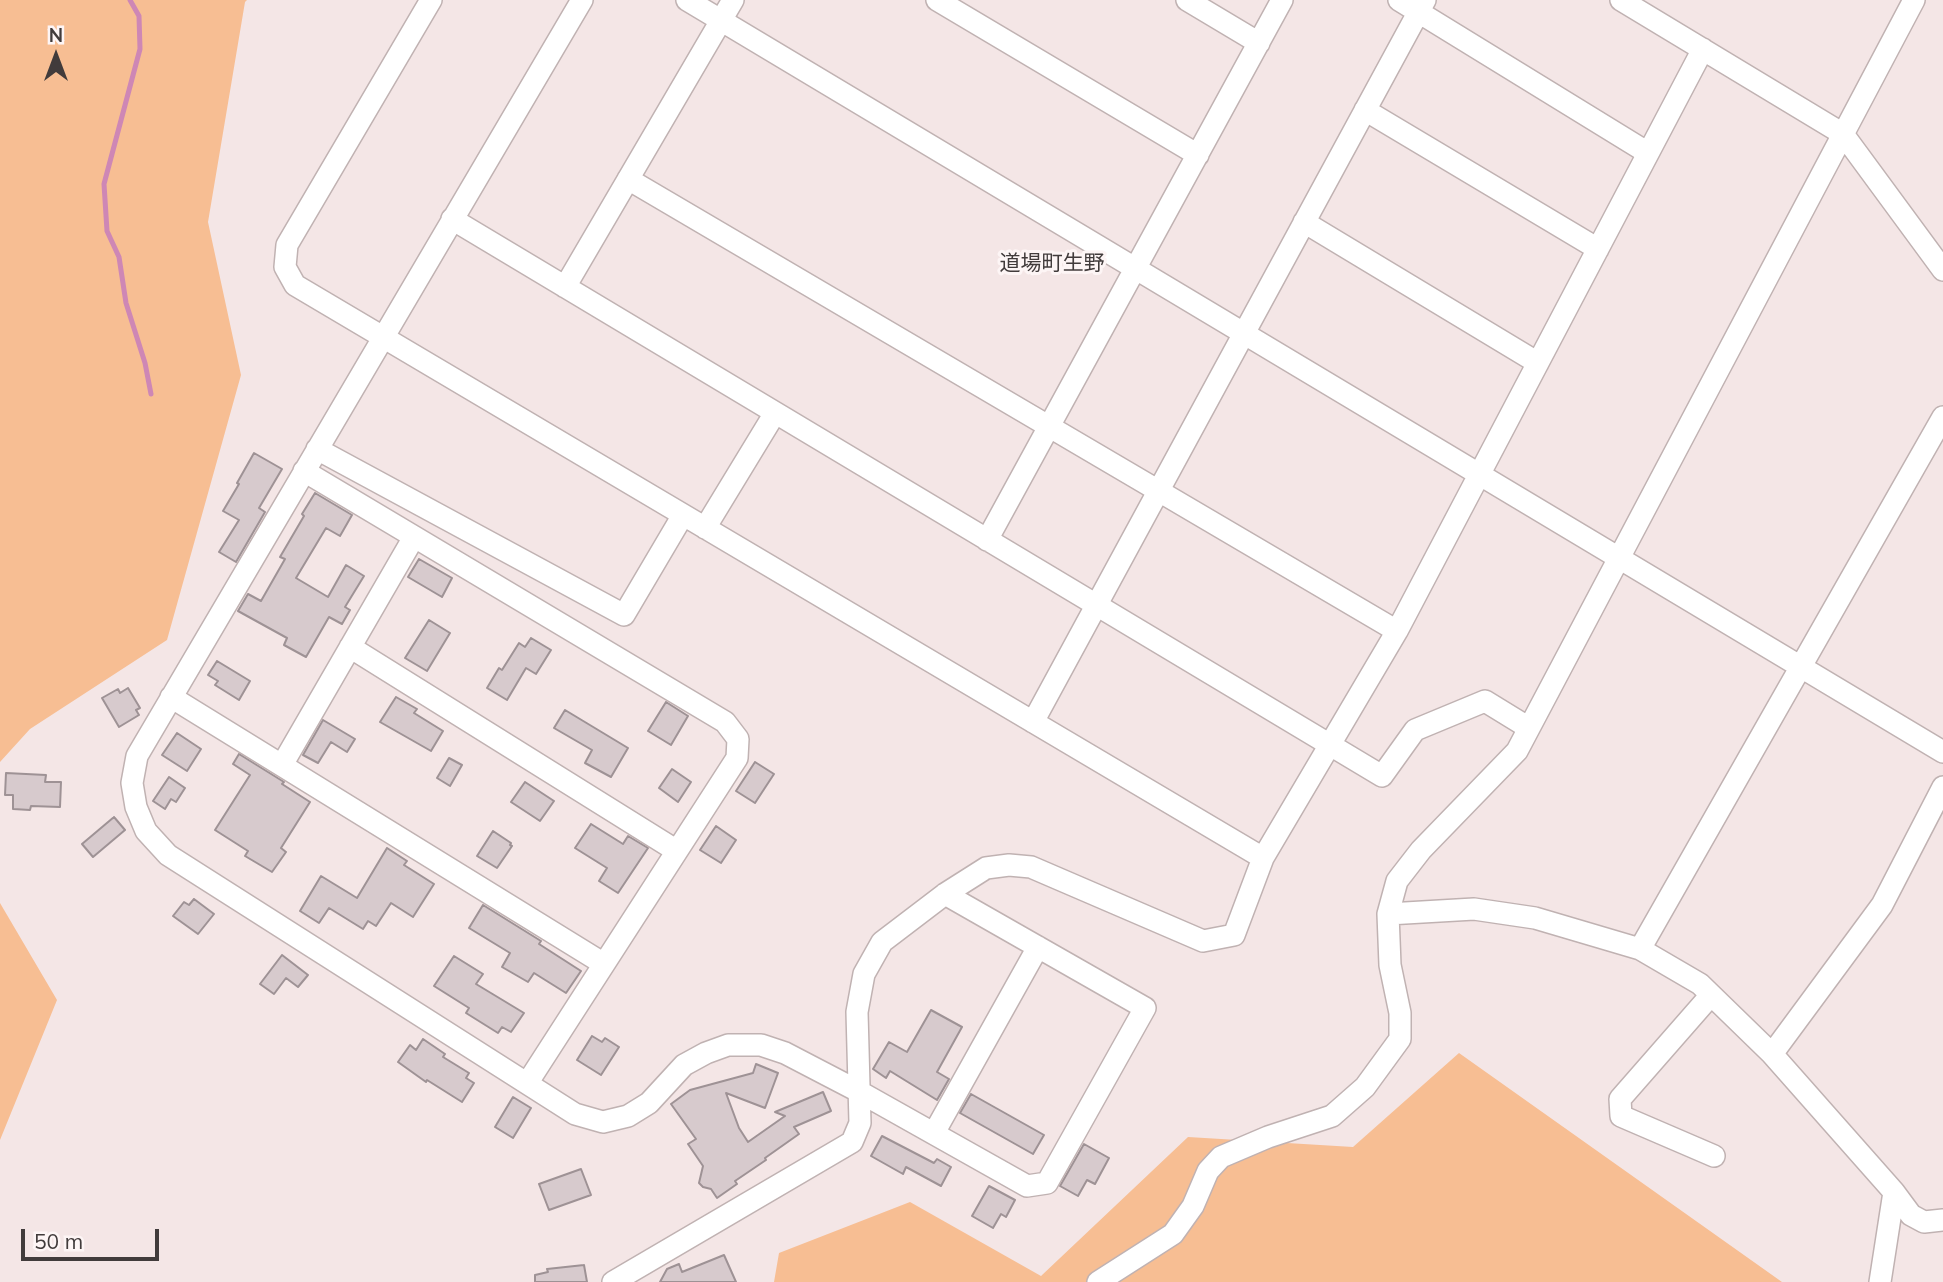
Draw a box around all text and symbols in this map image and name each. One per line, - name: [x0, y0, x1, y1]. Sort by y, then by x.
- north arrow: [21, 21, 91, 91]
- text: N: [49, 23, 63, 47]
- district label: 道場町生野: [1000, 251, 1104, 277]
- scale bar: [24, 1216, 163, 1260]
- text: 50 m: [34, 1228, 83, 1254]

